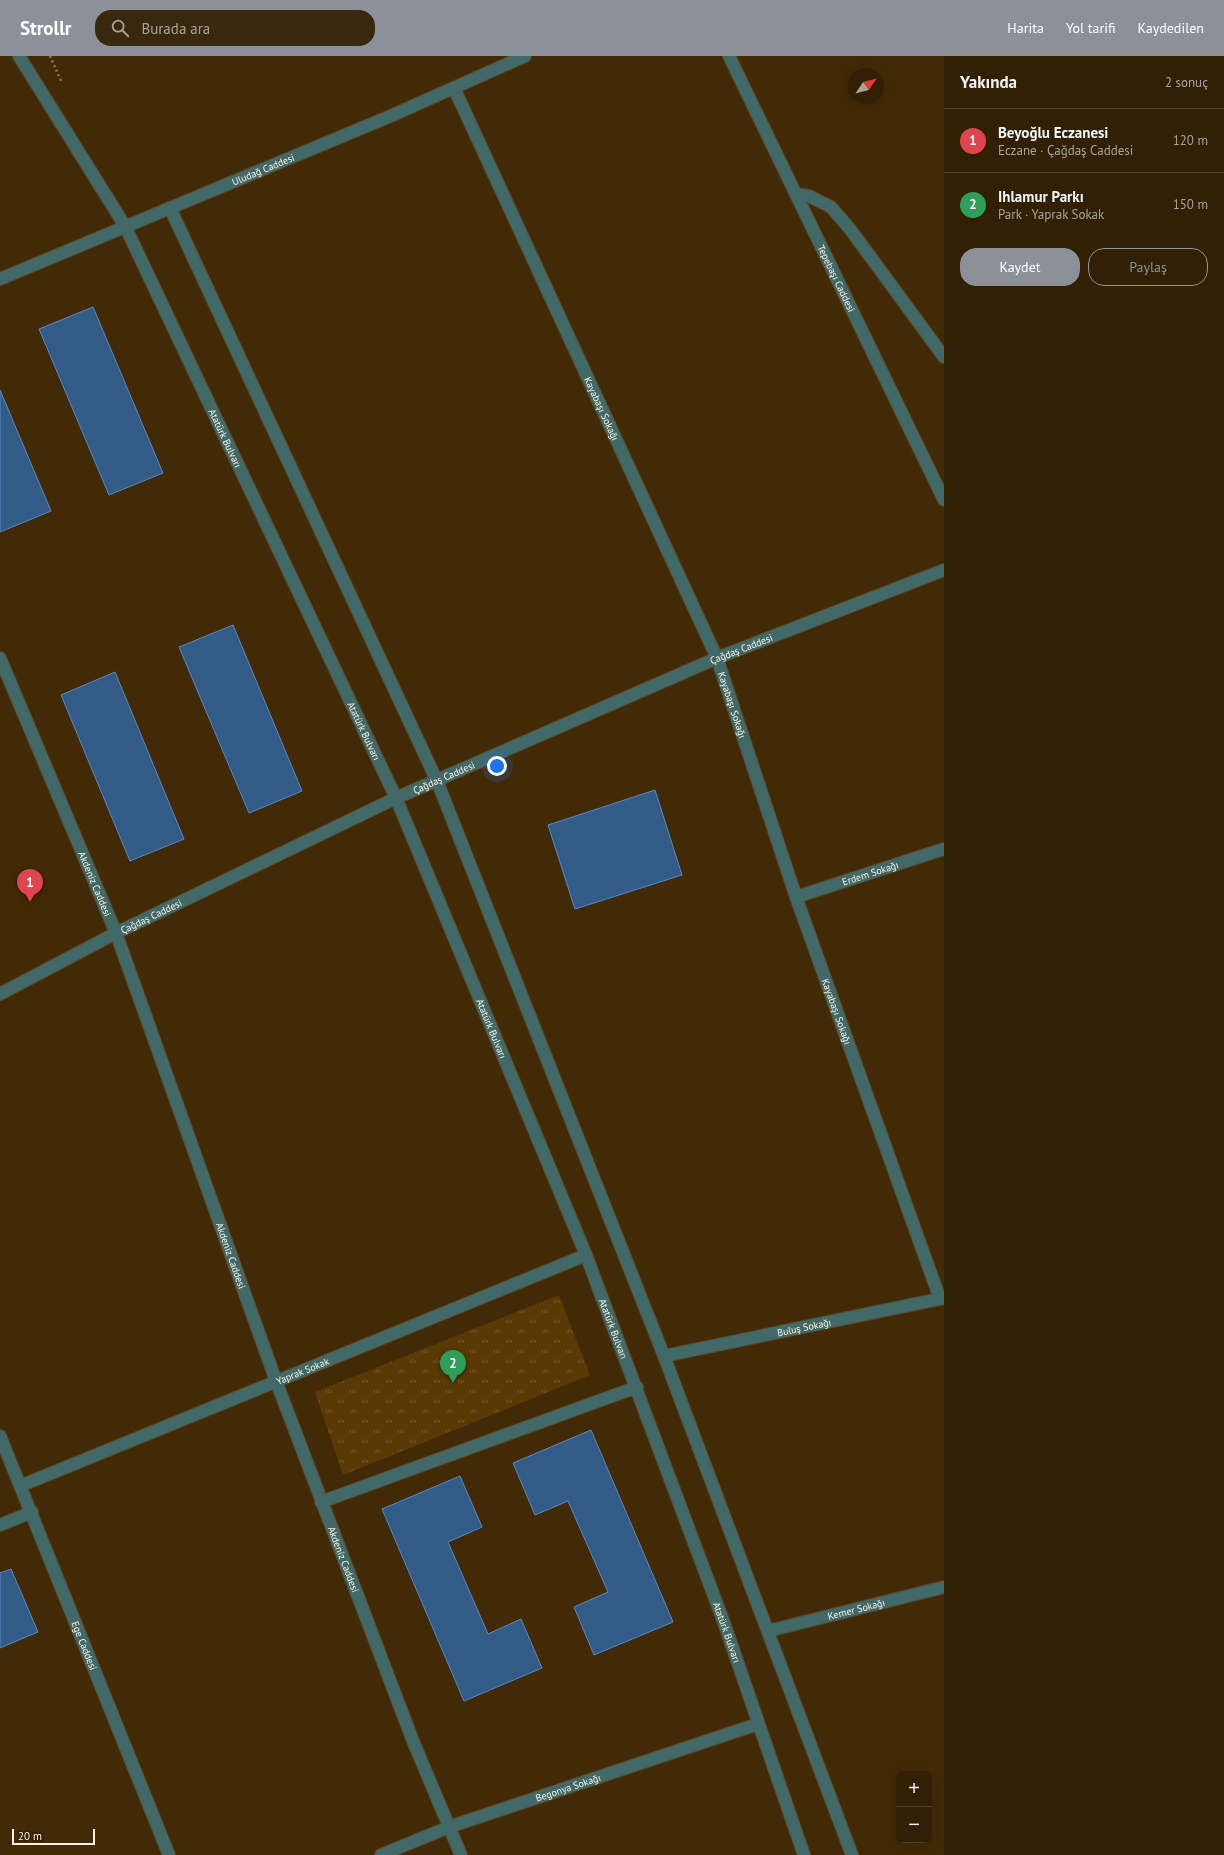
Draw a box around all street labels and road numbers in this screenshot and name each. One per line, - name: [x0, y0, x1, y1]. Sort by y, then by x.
- street label: Uludağ Caddesi: [230, 151, 296, 189]
- street label: Tepebaşı Caddesi: [814, 243, 858, 314]
- street label: Kayabaşı Sokağı: [581, 375, 622, 443]
- street label: Atatürk Bulvarı: [206, 407, 244, 470]
- street label: Çağdaş Caddesi: [708, 631, 775, 667]
- street label: Kayabaşı Sokağı: [715, 670, 749, 740]
- street label: Atatürk Bulvarı: [344, 700, 383, 763]
- street label: Çağdaş Caddesi: [411, 758, 477, 797]
- street label: Akdeniz Caddesi: [75, 849, 114, 918]
- street label: Erdem Sokağı: [840, 858, 900, 889]
- street label: Çağdaş Caddesi: [119, 896, 184, 937]
- street label: Kayabaşı Sokağı: [819, 977, 854, 1046]
- street label: Atatürk Bulvarı: [473, 997, 510, 1061]
- street label: Akdeniz Caddesi: [213, 1221, 249, 1291]
- street label: Atatürk Bulvarı: [596, 1297, 630, 1361]
- street label: Buluş Sokağı: [776, 1316, 832, 1339]
- street label: Yaprak Sokak: [274, 1355, 331, 1388]
- street label: Akdeniz Caddesi: [325, 1525, 362, 1594]
- street label: Kemer Sokağı: [826, 1596, 886, 1623]
- street label: Atatürk Bulvarı: [710, 1600, 743, 1665]
- street label: Ege Caddesi: [68, 1619, 100, 1672]
- street label: Begonya Sokağı: [534, 1771, 602, 1805]

